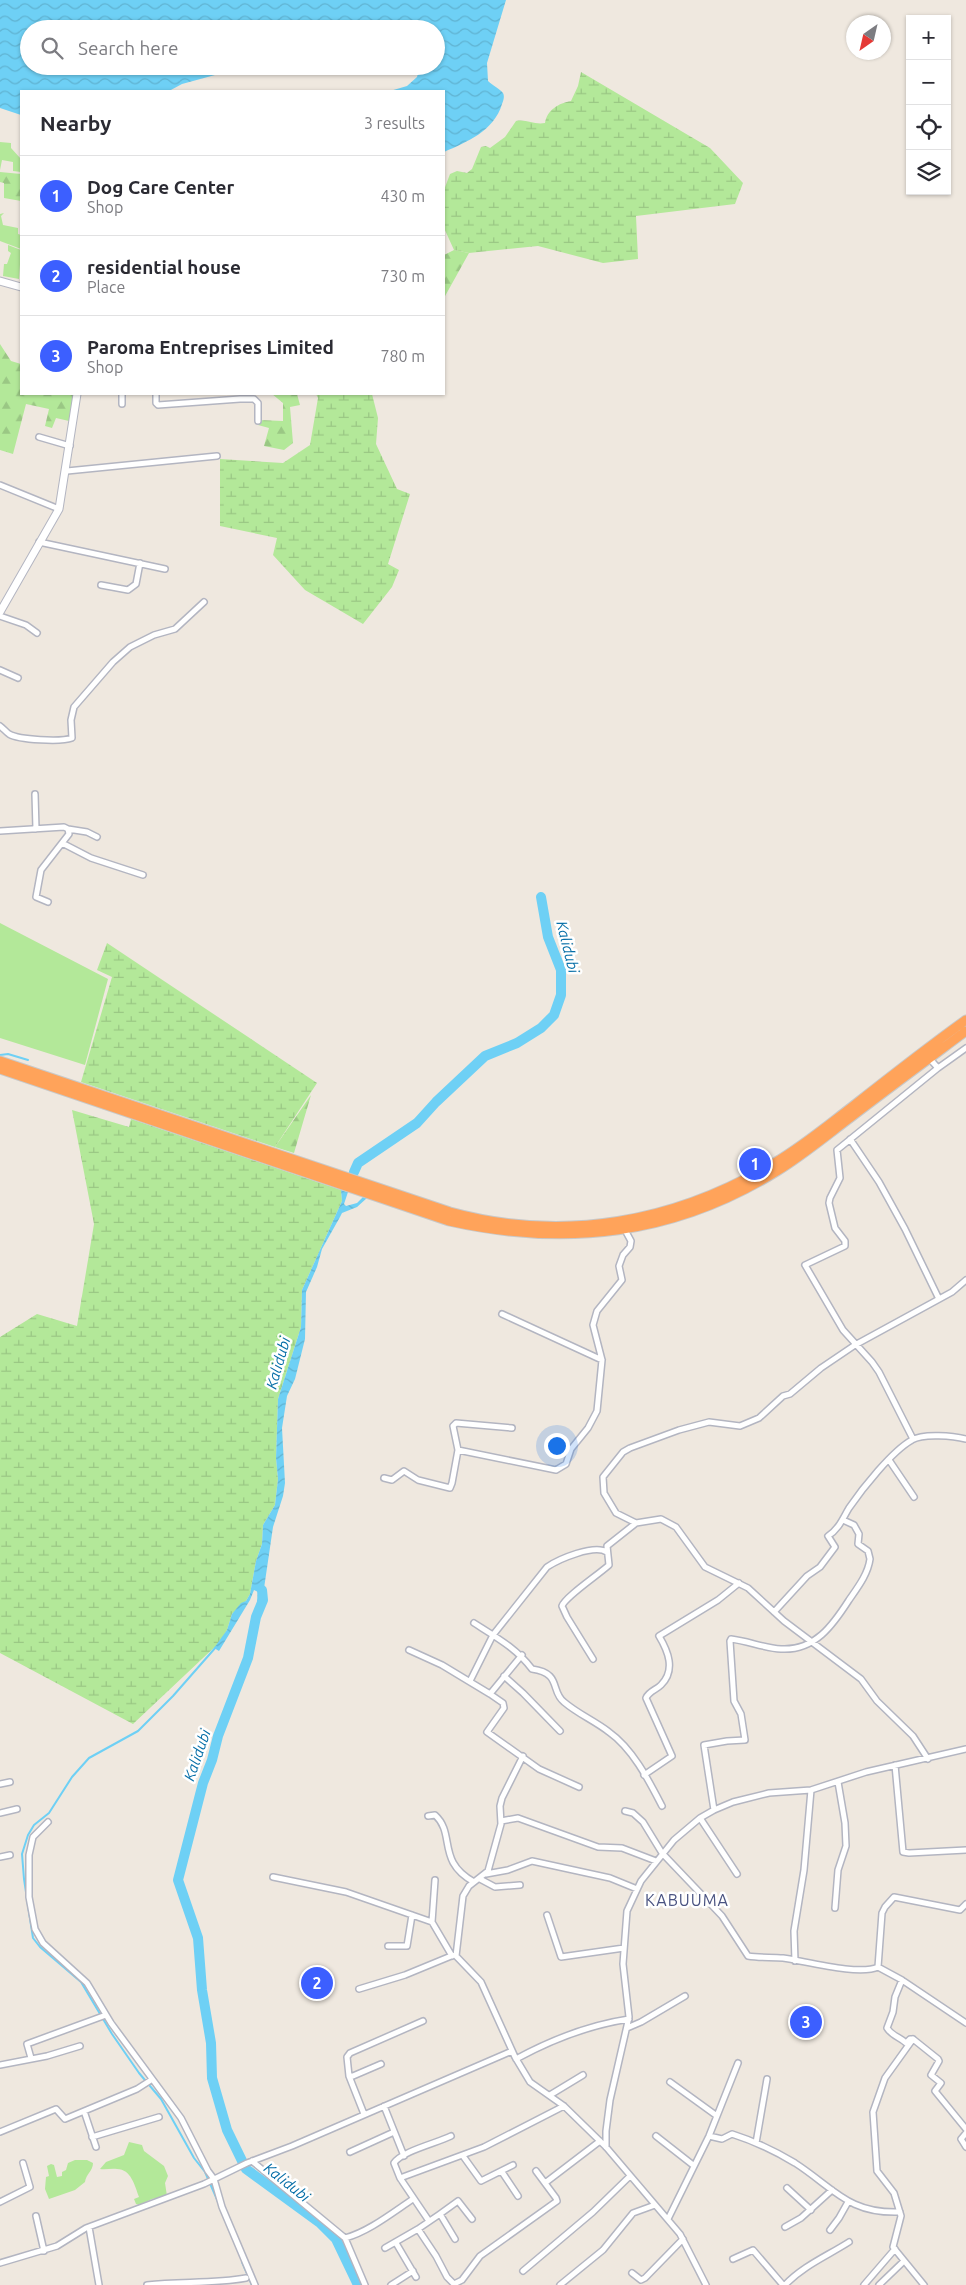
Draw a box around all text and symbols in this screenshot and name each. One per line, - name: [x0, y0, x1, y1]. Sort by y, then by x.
- north arrow: [846, 15, 891, 60]
- map controls: [906, 15, 951, 195]
- button: +: [906, 15, 951, 60]
- search box: [20, 20, 445, 75]
- icon: search: [38, 34, 66, 62]
- text: Search here: [78, 37, 178, 59]
- button: −: [906, 60, 951, 105]
- button: locate: [906, 105, 951, 150]
- text: Nearby: [40, 111, 111, 135]
- text: 3 results: [364, 114, 425, 132]
- button: layers: [906, 150, 951, 195]
- text: Dog Care Center: [87, 176, 234, 198]
- text: 1: [51, 187, 61, 205]
- text: 430 m: [380, 187, 425, 205]
- text: Shop: [87, 198, 123, 216]
- text: residential house: [87, 256, 241, 278]
- text: 2: [51, 267, 61, 285]
- text: 730 m: [380, 267, 425, 285]
- text: Place: [87, 278, 125, 296]
- text: Paroma Entreprises Limited: [87, 336, 334, 358]
- text: 3: [51, 347, 61, 365]
- text: 780 m: [380, 347, 425, 365]
- text: Shop: [87, 358, 123, 376]
- water label: Kalidubi: [553, 919, 583, 976]
- pin: 1: [739, 1145, 771, 1183]
- water label: Kalidubi: [262, 1334, 294, 1391]
- your location: [544, 1433, 570, 1459]
- water label: Kalidubi: [180, 1726, 214, 1783]
- district label: KABUUMA: [645, 1891, 729, 1909]
- pin: 2: [301, 1964, 333, 2002]
- pin: 3: [790, 2003, 822, 2041]
- water label: Kalidubi: [261, 2159, 314, 2206]

